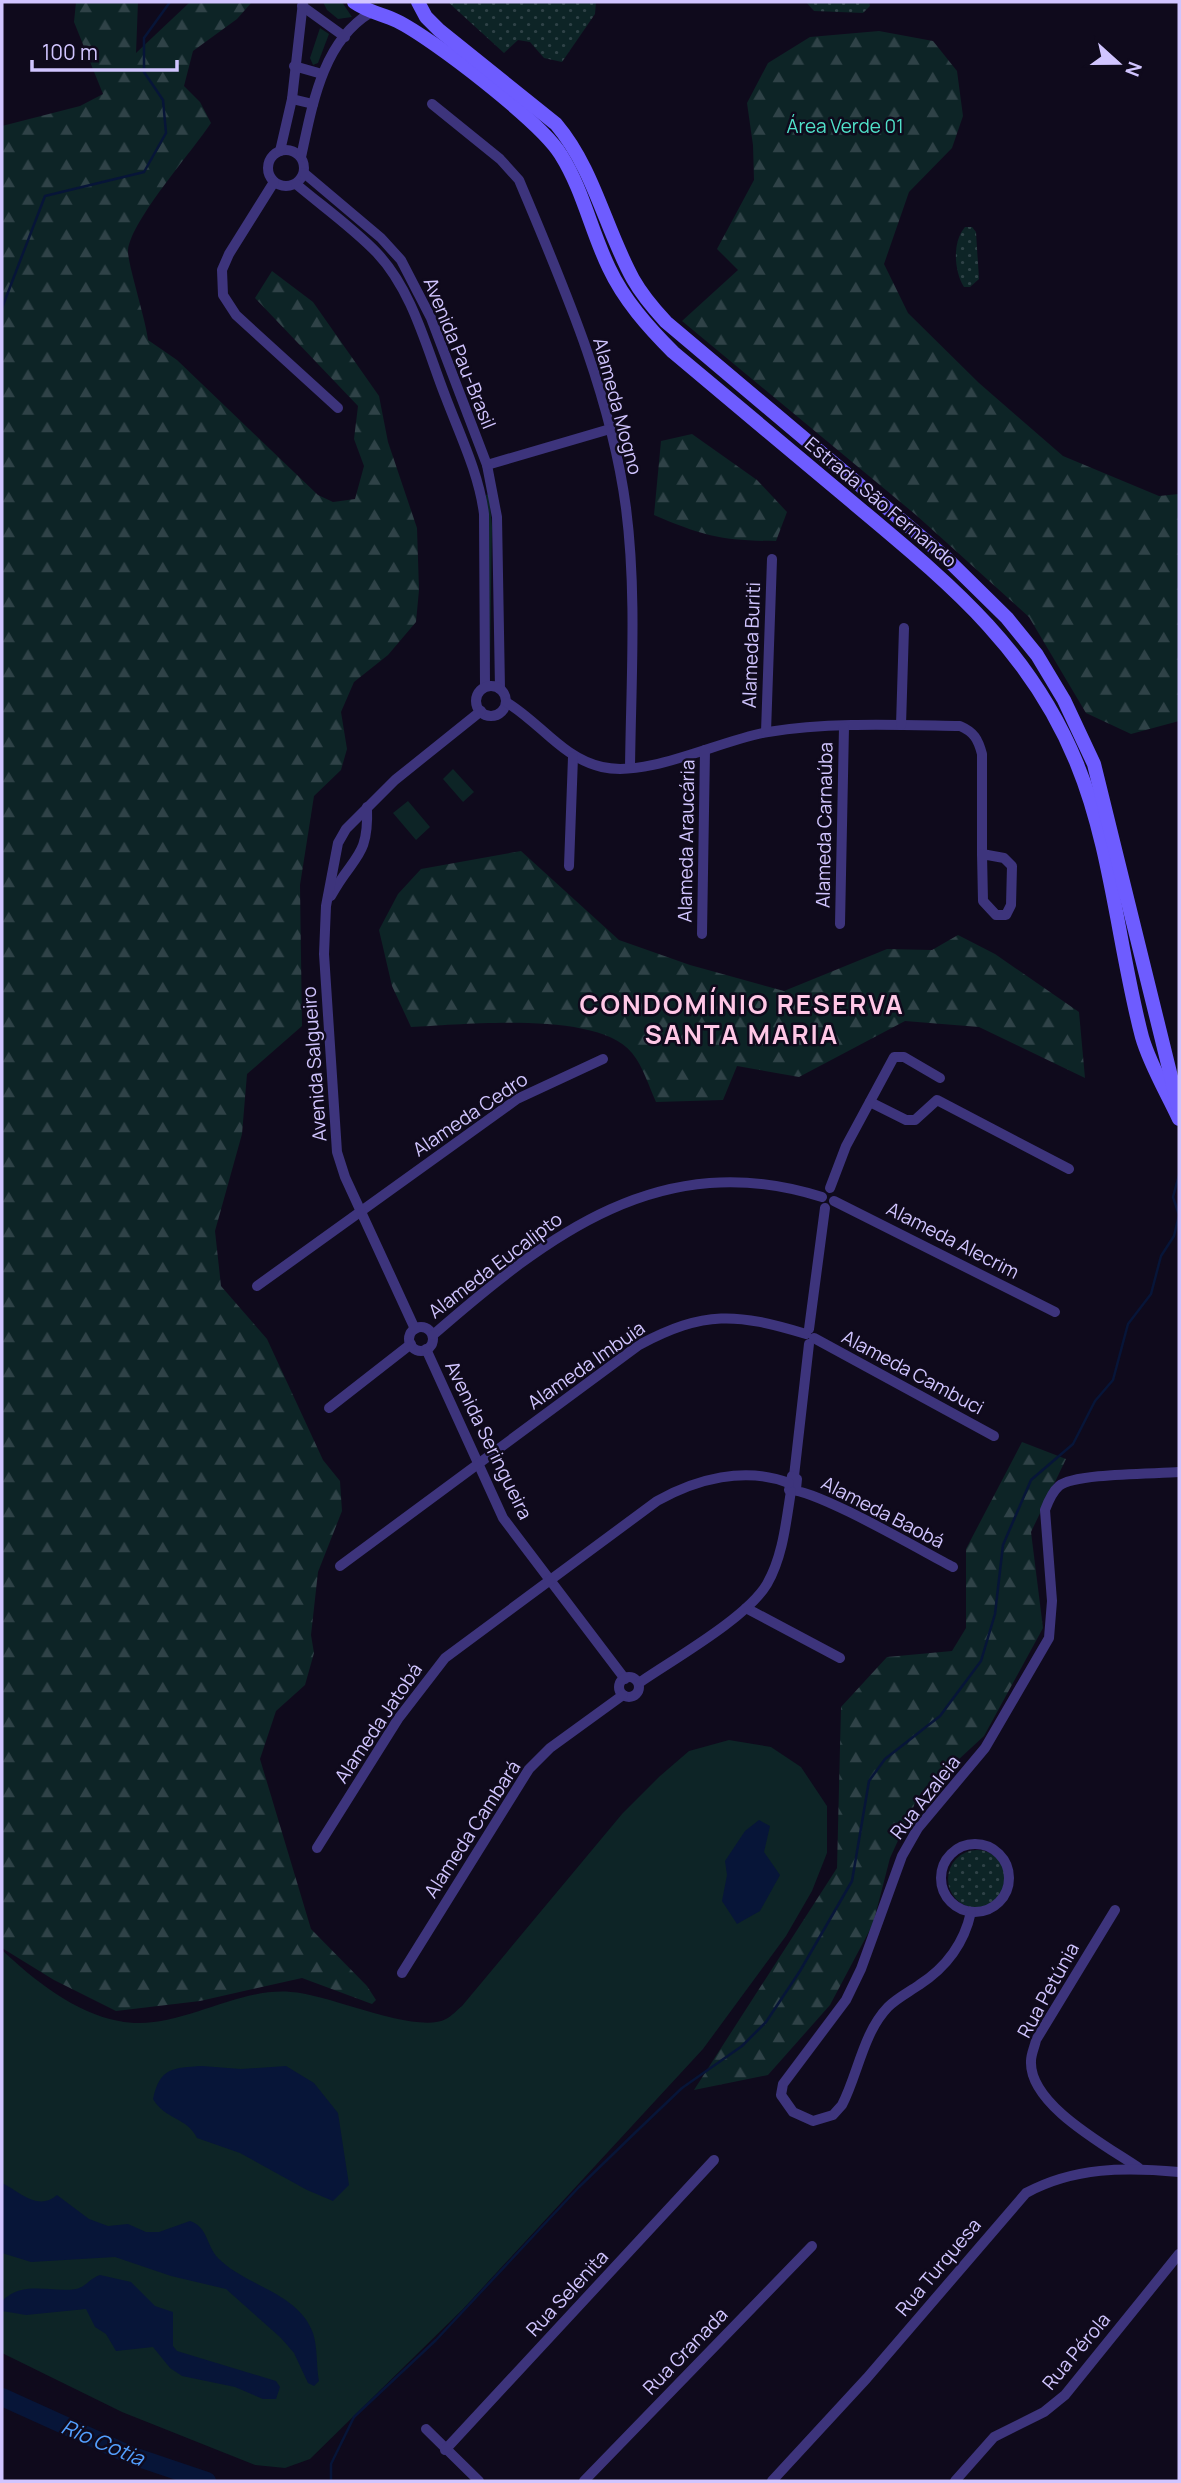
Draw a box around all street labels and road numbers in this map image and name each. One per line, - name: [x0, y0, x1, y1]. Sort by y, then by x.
- street label: Avenida Pau-Brasil: [418, 273, 502, 433]
- street label: Alameda Mogno: [587, 335, 649, 477]
- street label: Estrada São Fernando: [799, 431, 963, 573]
- street label: Alameda Buriti: [736, 582, 766, 708]
- street label: Alameda Carnaúba: [810, 742, 838, 908]
- street label: Alameda Araucária: [672, 759, 700, 923]
- street label: Avenida Salgueiro: [296, 986, 332, 1142]
- street label: Alameda Cedro: [407, 1066, 533, 1162]
- street label: Alameda Alecrim: [882, 1195, 1024, 1285]
- street label: Alameda Eucalipto: [423, 1206, 567, 1324]
- street label: Alameda Imbuia: [522, 1315, 650, 1415]
- street label: Alameda Cambuci: [837, 1324, 989, 1420]
- street label: Avenida Seringueira: [439, 1356, 539, 1524]
- street label: Alameda Baobá: [817, 1470, 949, 1554]
- street label: Alameda Jatobá: [328, 1658, 428, 1788]
- street label: Rua Azaleia: [884, 1749, 966, 1845]
- street label: Alameda Cambará: [418, 1755, 526, 1903]
- street label: Rua Petúnia: [1011, 1938, 1085, 2042]
- street label: Rua Turquesa: [889, 2213, 987, 2321]
- street label: Rua Selenita: [520, 2244, 614, 2342]
- street label: Rua Granada: [637, 2302, 733, 2400]
- street label: Rua Pérola: [1036, 2307, 1116, 2395]

